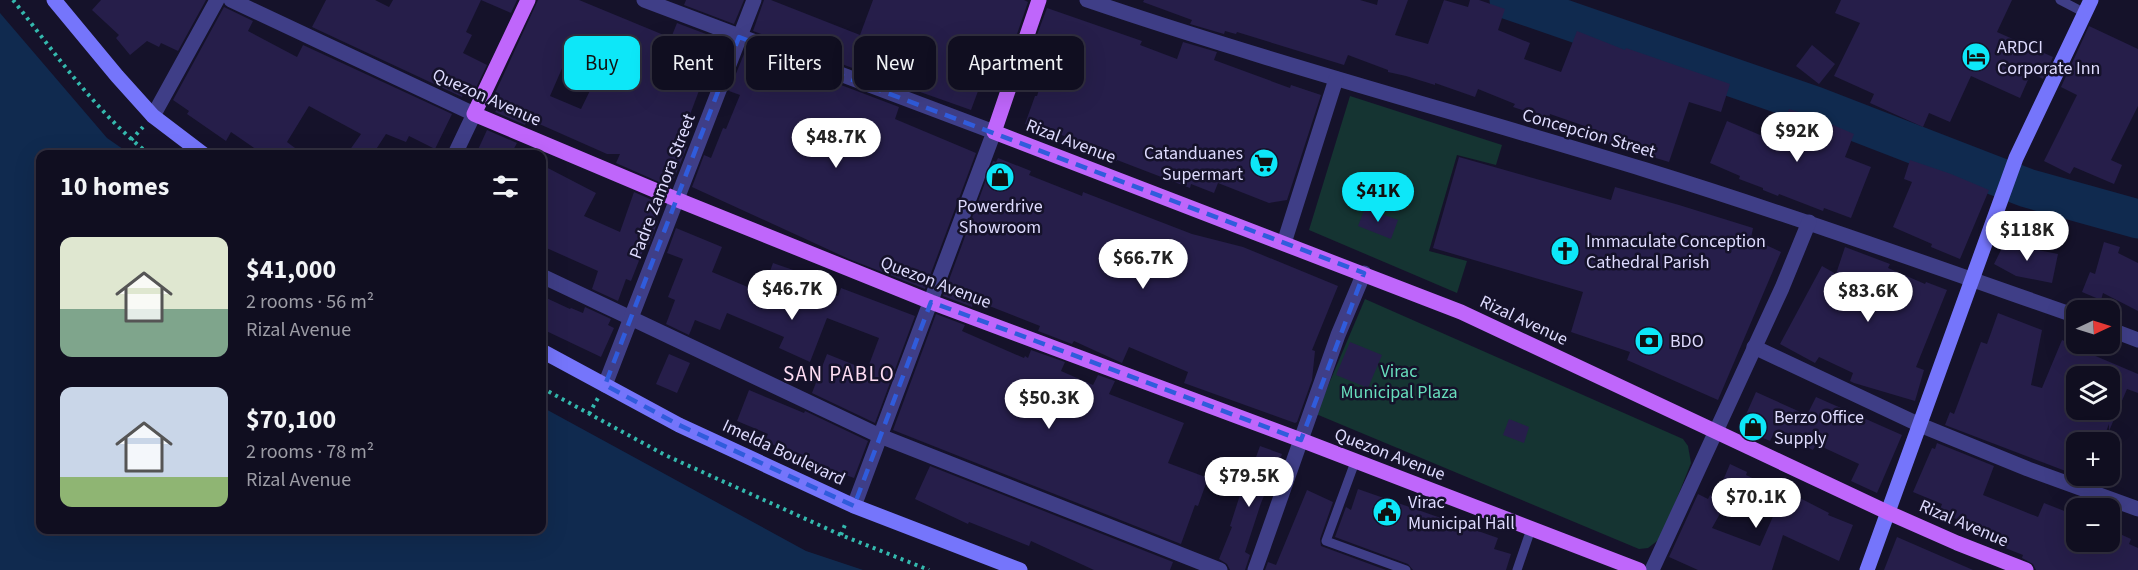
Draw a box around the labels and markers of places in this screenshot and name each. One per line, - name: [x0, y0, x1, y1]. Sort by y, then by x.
- place label: ARDCI Corporate Inn: [1997, 35, 2100, 81]
- hotel icon: ARDCI Corporate Inn: [1960, 41, 1992, 73]
- pin: $92K: [1761, 112, 1833, 163]
- pin: $48.7K: [787, 118, 885, 169]
- place label: Catanduanes Supermart: [1144, 141, 1243, 187]
- supermarket icon: Catanduanes Supermart: [1248, 147, 1280, 179]
- shop icon: Powerdrive Showroom: [984, 161, 1016, 193]
- pin: $41K: [1342, 172, 1414, 223]
- place label: Powerdrive Showroom: [957, 194, 1043, 240]
- pin: $118K: [1985, 211, 2069, 262]
- place label: Immaculate Conception Cathedral Parish: [1586, 229, 1766, 275]
- church icon: Immaculate Conception Cathedral Parish: [1549, 235, 1581, 267]
- pin: $66.7K: [1094, 239, 1192, 290]
- pin: $46.7K: [743, 270, 841, 321]
- pin: $83.6K: [1819, 272, 1917, 323]
- bank icon: BDO: [1633, 325, 1665, 357]
- place label: BDO: [1670, 329, 1704, 354]
- pin: $50.3K: [1000, 379, 1098, 430]
- place label: Berzo Office Supply: [1774, 405, 1864, 451]
- shop icon: Berzo Office Supply: [1737, 411, 1769, 443]
- pin: $79.5K: [1200, 457, 1298, 508]
- pin: $70.1K: [1707, 478, 1805, 529]
- place label: Virac Municipal Hall: [1408, 490, 1515, 536]
- public building icon: Virac Municipal Hall: [1371, 496, 1403, 528]

